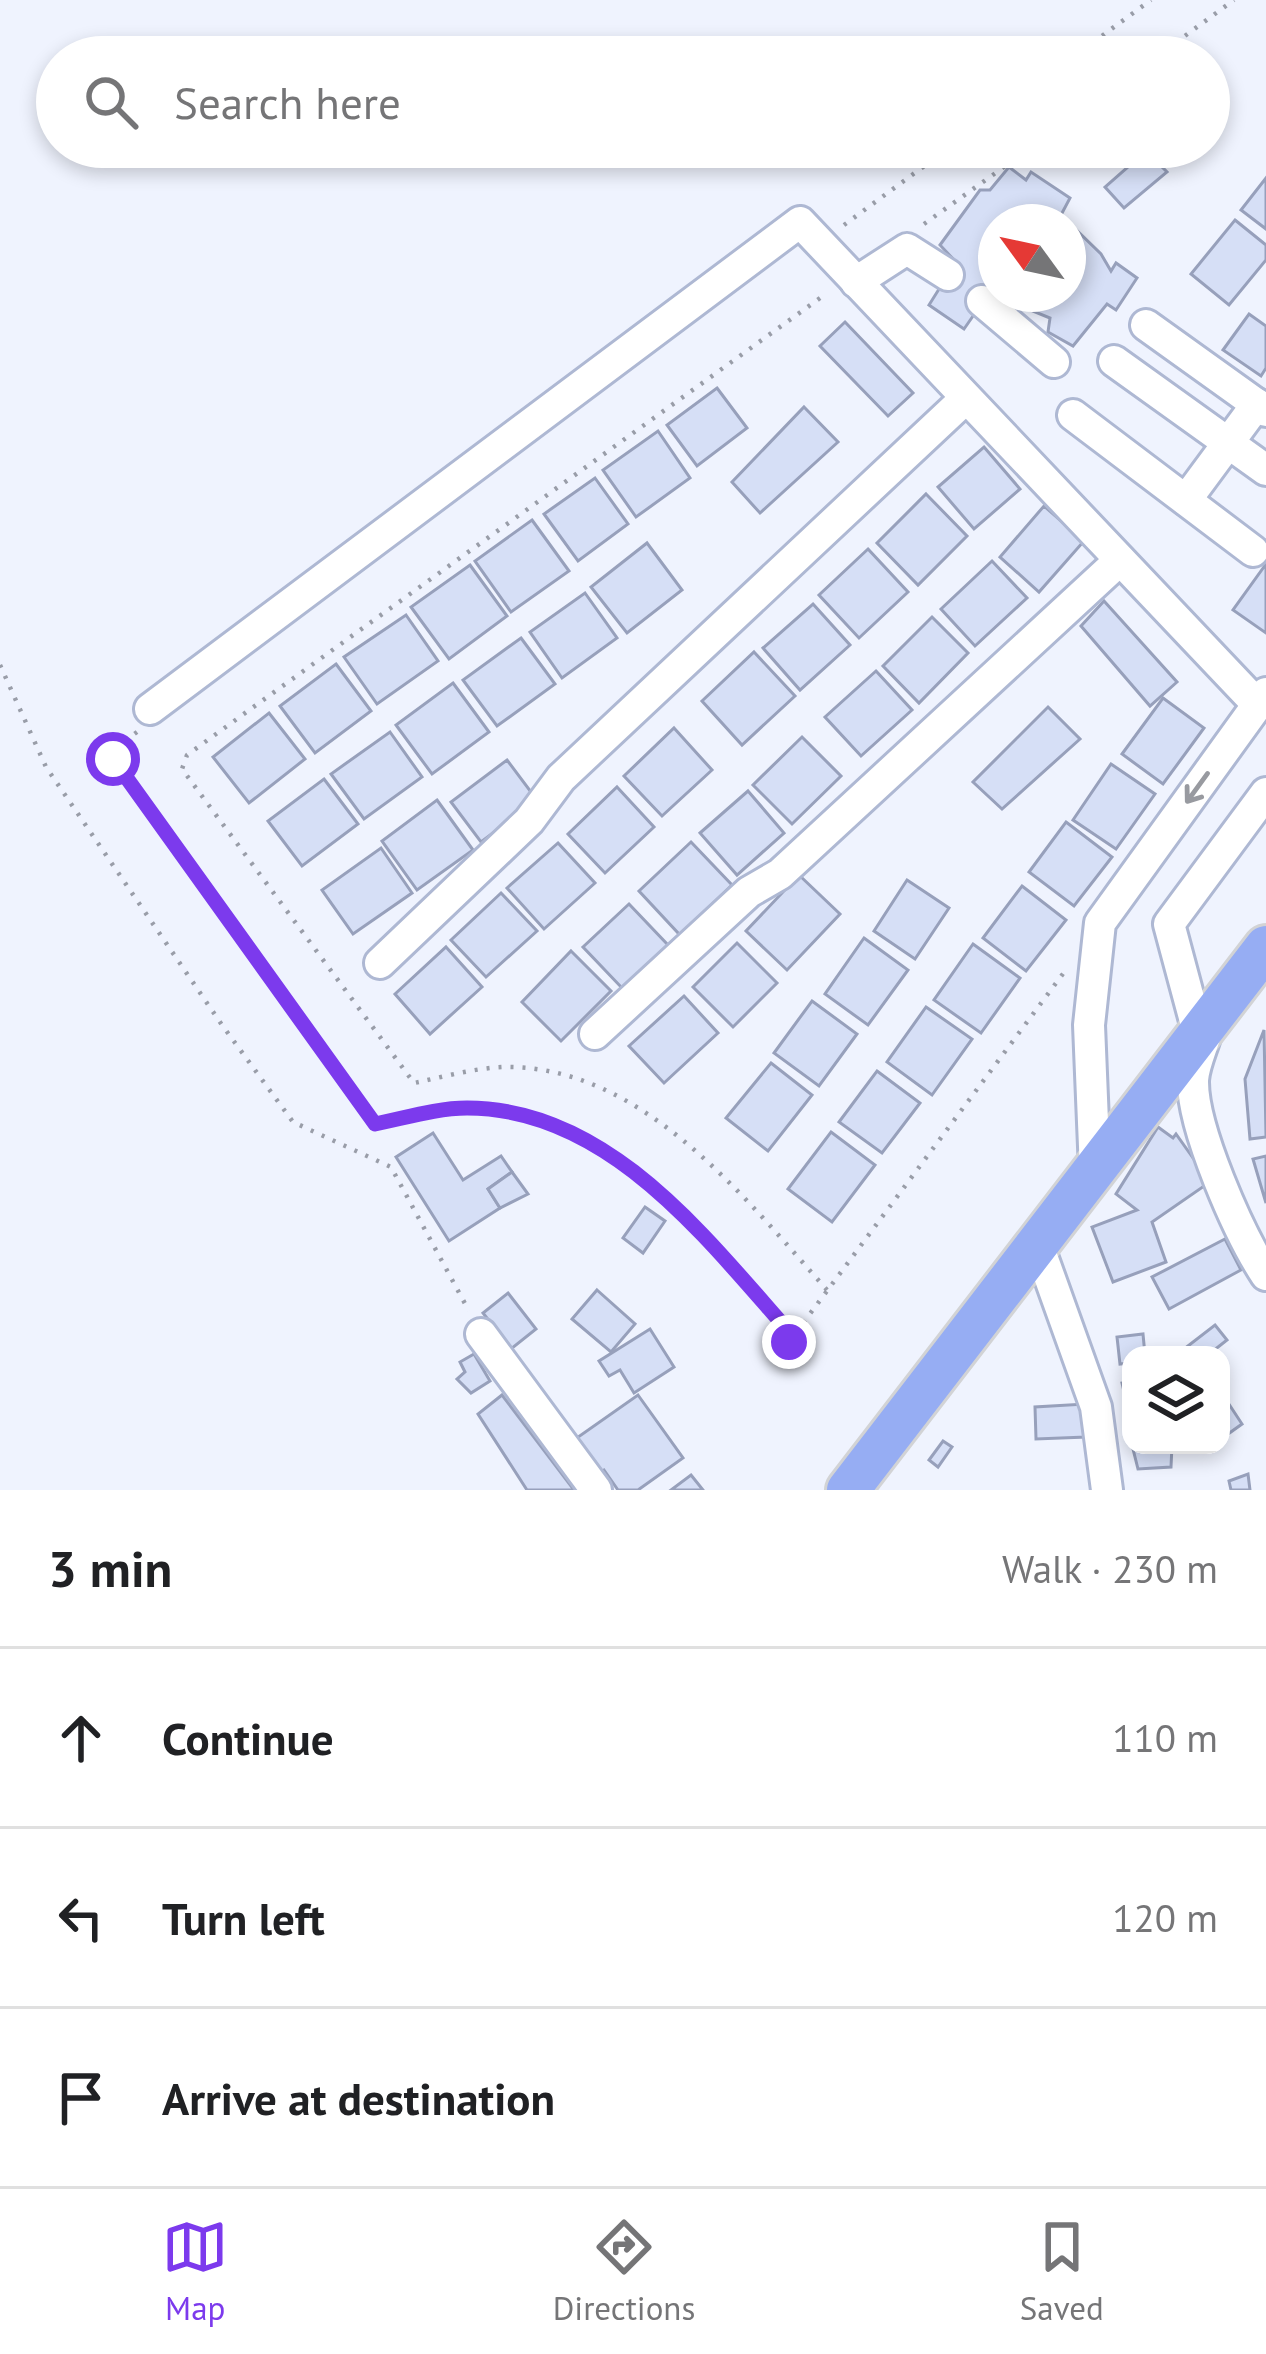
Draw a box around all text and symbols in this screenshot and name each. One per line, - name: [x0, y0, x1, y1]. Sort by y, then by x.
- search box: [36, 36, 1230, 168]
- icon: search: [78, 69, 144, 135]
- text: Search here: [174, 73, 401, 131]
- north arrow: [978, 204, 1086, 312]
- route start: [86, 732, 140, 786]
- one-way arrow: [1185, 771, 1211, 804]
- route end: [762, 1315, 816, 1369]
- map controls: [1122, 1346, 1230, 1454]
- button: layers: [1122, 1346, 1230, 1454]
- text: 3 min: [48, 1535, 172, 1601]
- text: Walk · 230 m: [1002, 1543, 1218, 1594]
- icon: ahead: [48, 1705, 114, 1771]
- text: Continue: [162, 1709, 334, 1767]
- text: 110 m: [1112, 1712, 1218, 1763]
- icon: left: [48, 1885, 114, 1951]
- text: Turn left: [162, 1889, 325, 1947]
- text: 120 m: [1112, 1892, 1218, 1943]
- icon: arrive: [48, 2065, 114, 2131]
- text: Arrive at destination: [162, 2069, 555, 2127]
- tab: Map: [162, 2214, 228, 2329]
- tab: Directions: [553, 2214, 695, 2329]
- tab: Saved: [1020, 2214, 1104, 2329]

